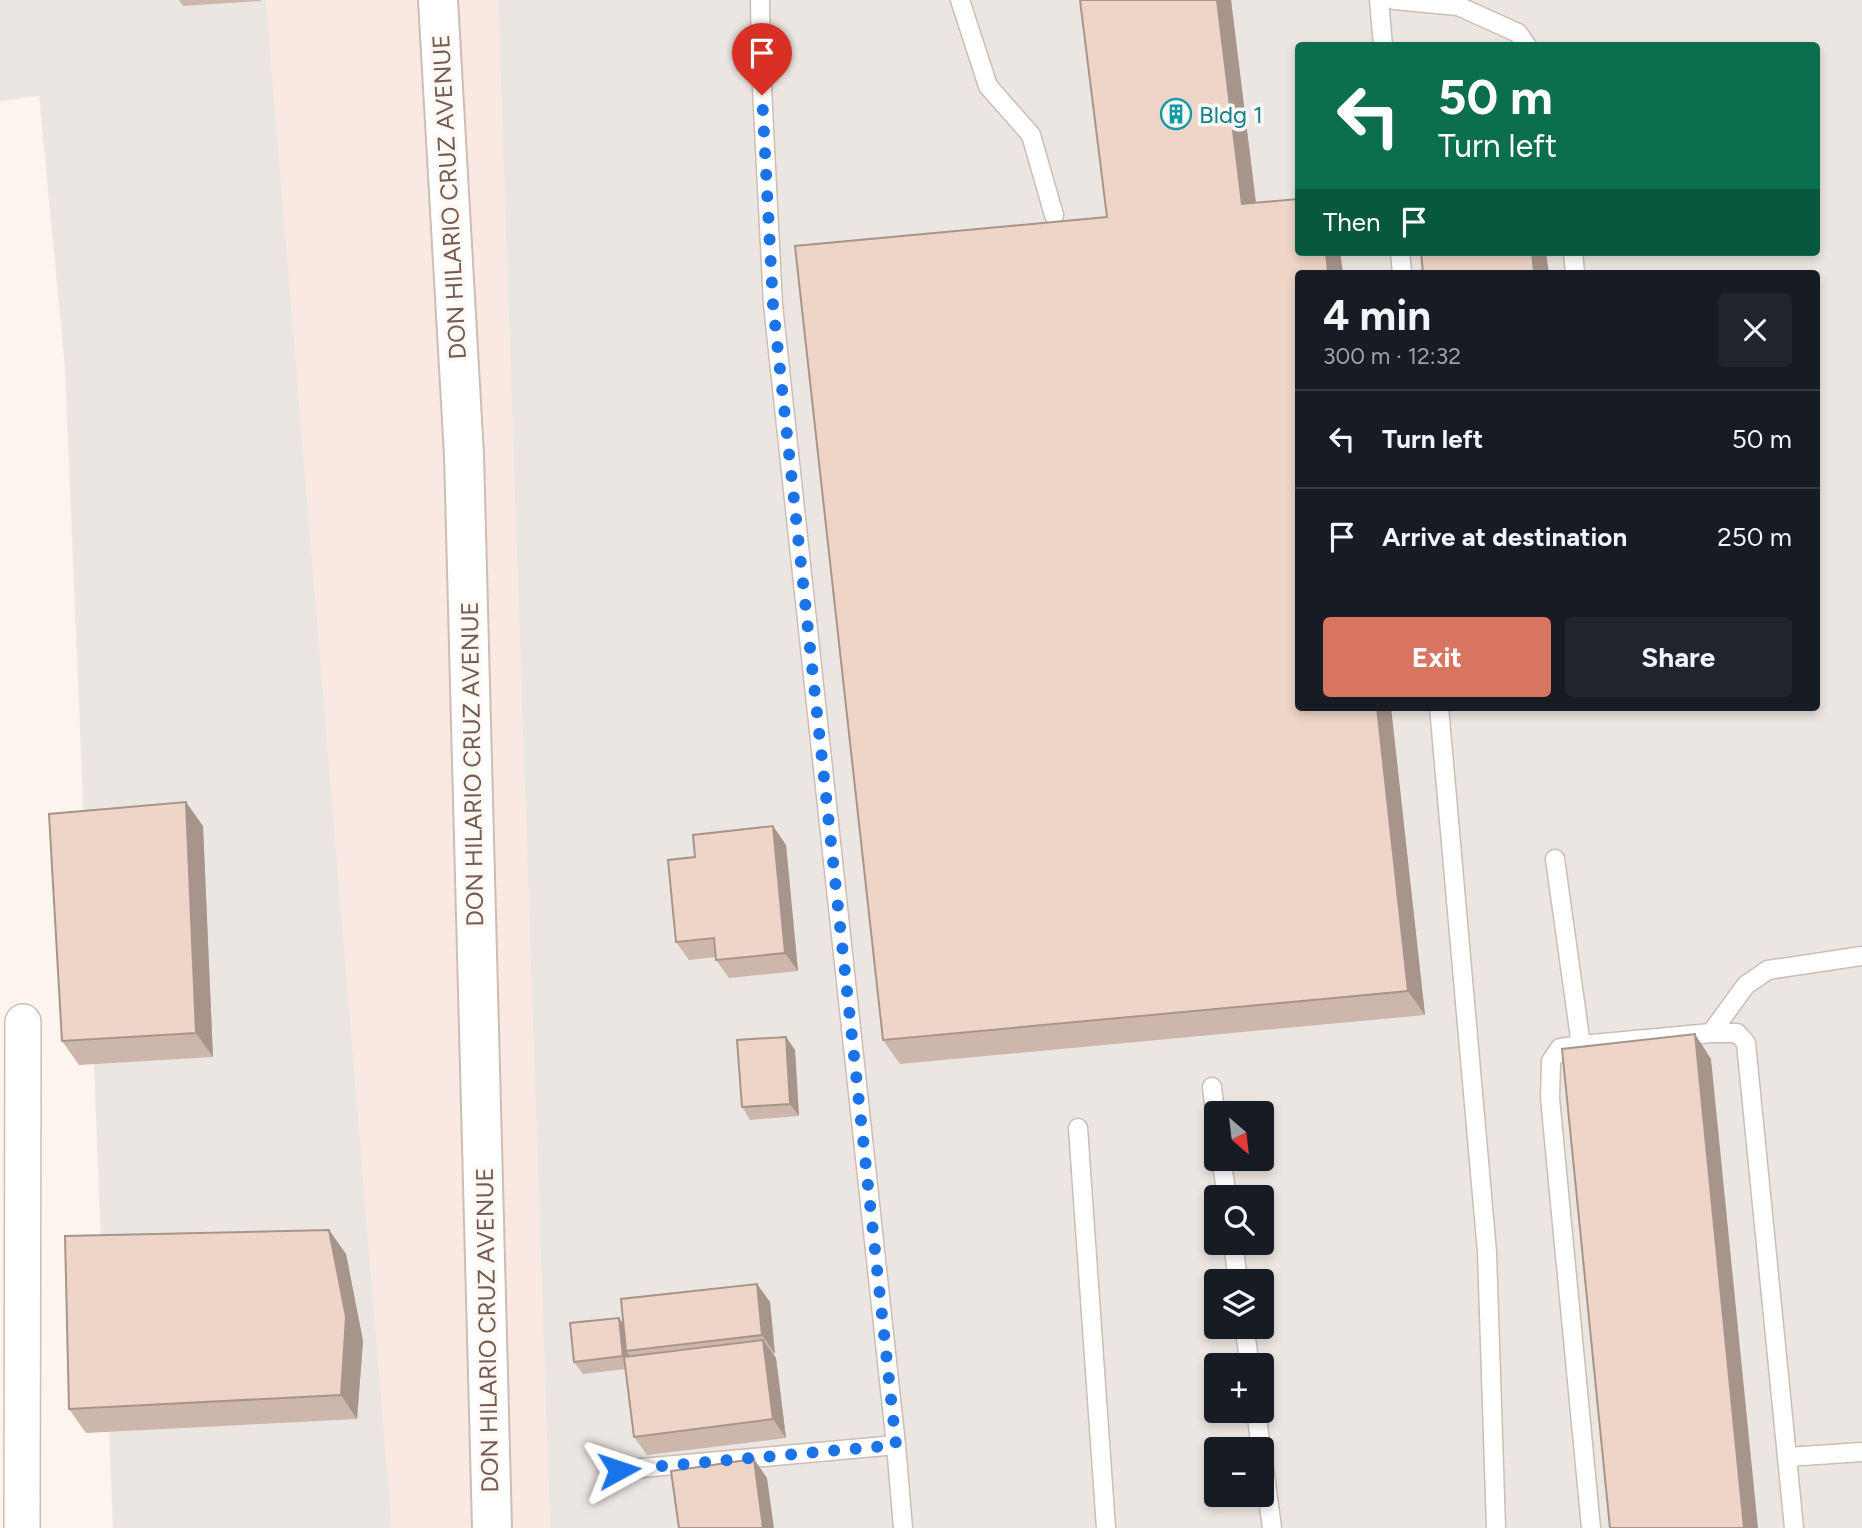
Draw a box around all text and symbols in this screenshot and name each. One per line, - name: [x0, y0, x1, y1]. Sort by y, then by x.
- pin: [732, 23, 792, 95]
- street label: DON HILARIO CRUZ AVENUE: [426, 34, 472, 360]
- icon: arrive: [743, 34, 781, 72]
- text: 50 m: [1438, 67, 1553, 126]
- icon: left: [1323, 70, 1414, 161]
- building icon: Bldg 1: [1159, 97, 1193, 131]
- place label: Bldg 1: [1199, 100, 1263, 129]
- text: Turn left: [1438, 127, 1557, 165]
- icon: arrive: [1395, 203, 1433, 241]
- text: Then: [1323, 206, 1381, 238]
- text: 4 min: [1323, 290, 1431, 341]
- button: close: [1718, 293, 1792, 367]
- text: 300 m · 12:32: [1323, 342, 1461, 370]
- icon: left: [1323, 420, 1361, 458]
- text: Turn left: [1382, 423, 1483, 455]
- text: 50 m: [1732, 423, 1792, 455]
- icon: arrive: [1323, 518, 1361, 556]
- text: Arrive at destination: [1382, 521, 1627, 553]
- text: 250 m: [1717, 521, 1792, 553]
- street label: DON HILARIO CRUZ AVENUE: [455, 601, 489, 927]
- button: Exit: [1323, 617, 1551, 697]
- button: Share: [1565, 617, 1792, 697]
- north arrow: [1204, 1101, 1274, 1171]
- map controls: [1204, 1101, 1274, 1507]
- street label: DON HILARIO CRUZ AVENUE: [470, 1167, 504, 1493]
- button: search: [1204, 1185, 1274, 1255]
- button: layers: [1204, 1269, 1274, 1339]
- button: +: [1204, 1353, 1274, 1423]
- position arrow: [582, 1433, 656, 1507]
- button: −: [1204, 1437, 1274, 1507]

